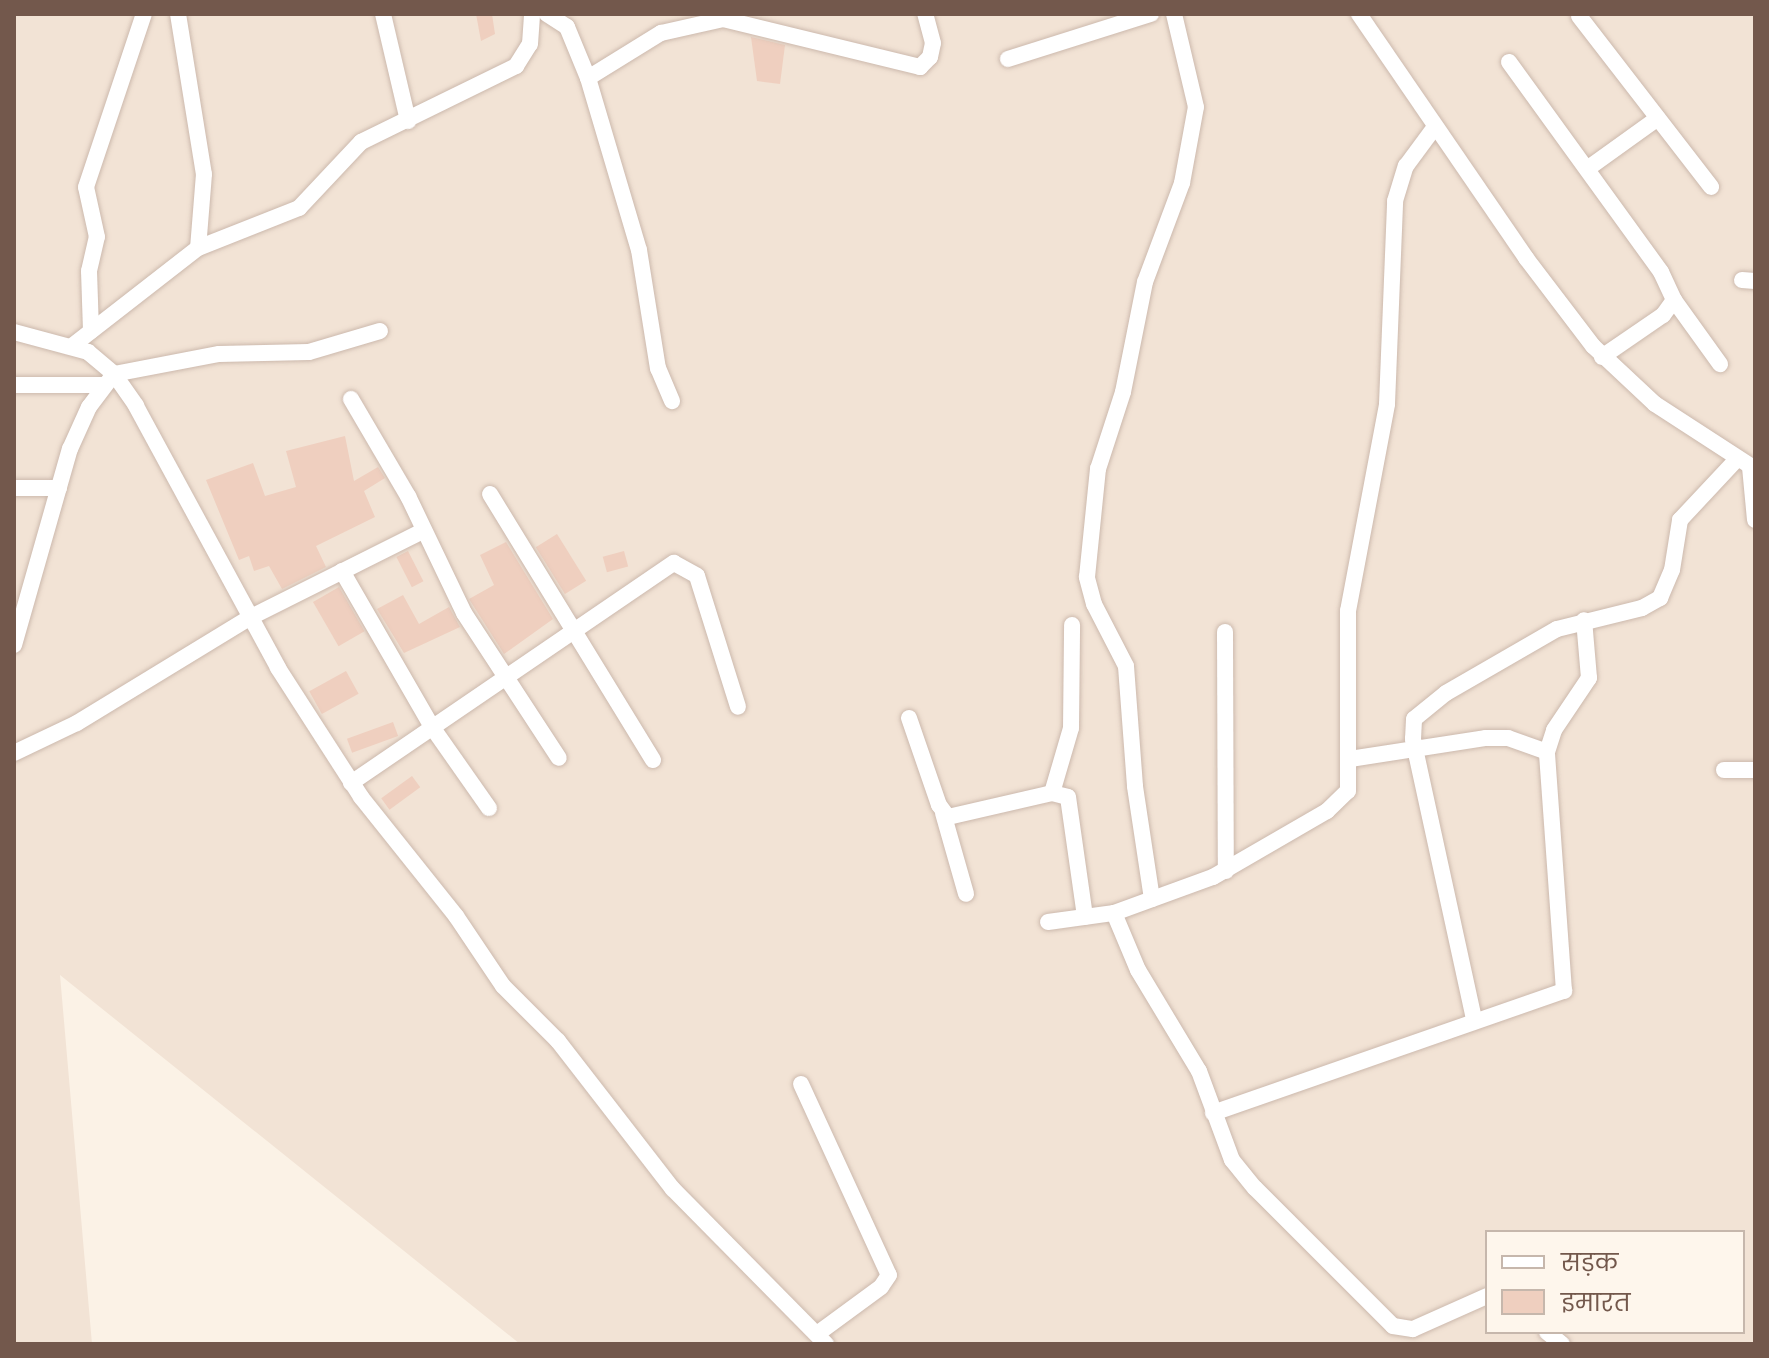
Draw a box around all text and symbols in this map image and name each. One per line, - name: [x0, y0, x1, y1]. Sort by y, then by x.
- legend: [1485, 1230, 1745, 1334]
- text: सड़क: [1561, 1246, 1618, 1279]
- text: इमारत: [1561, 1286, 1630, 1319]

